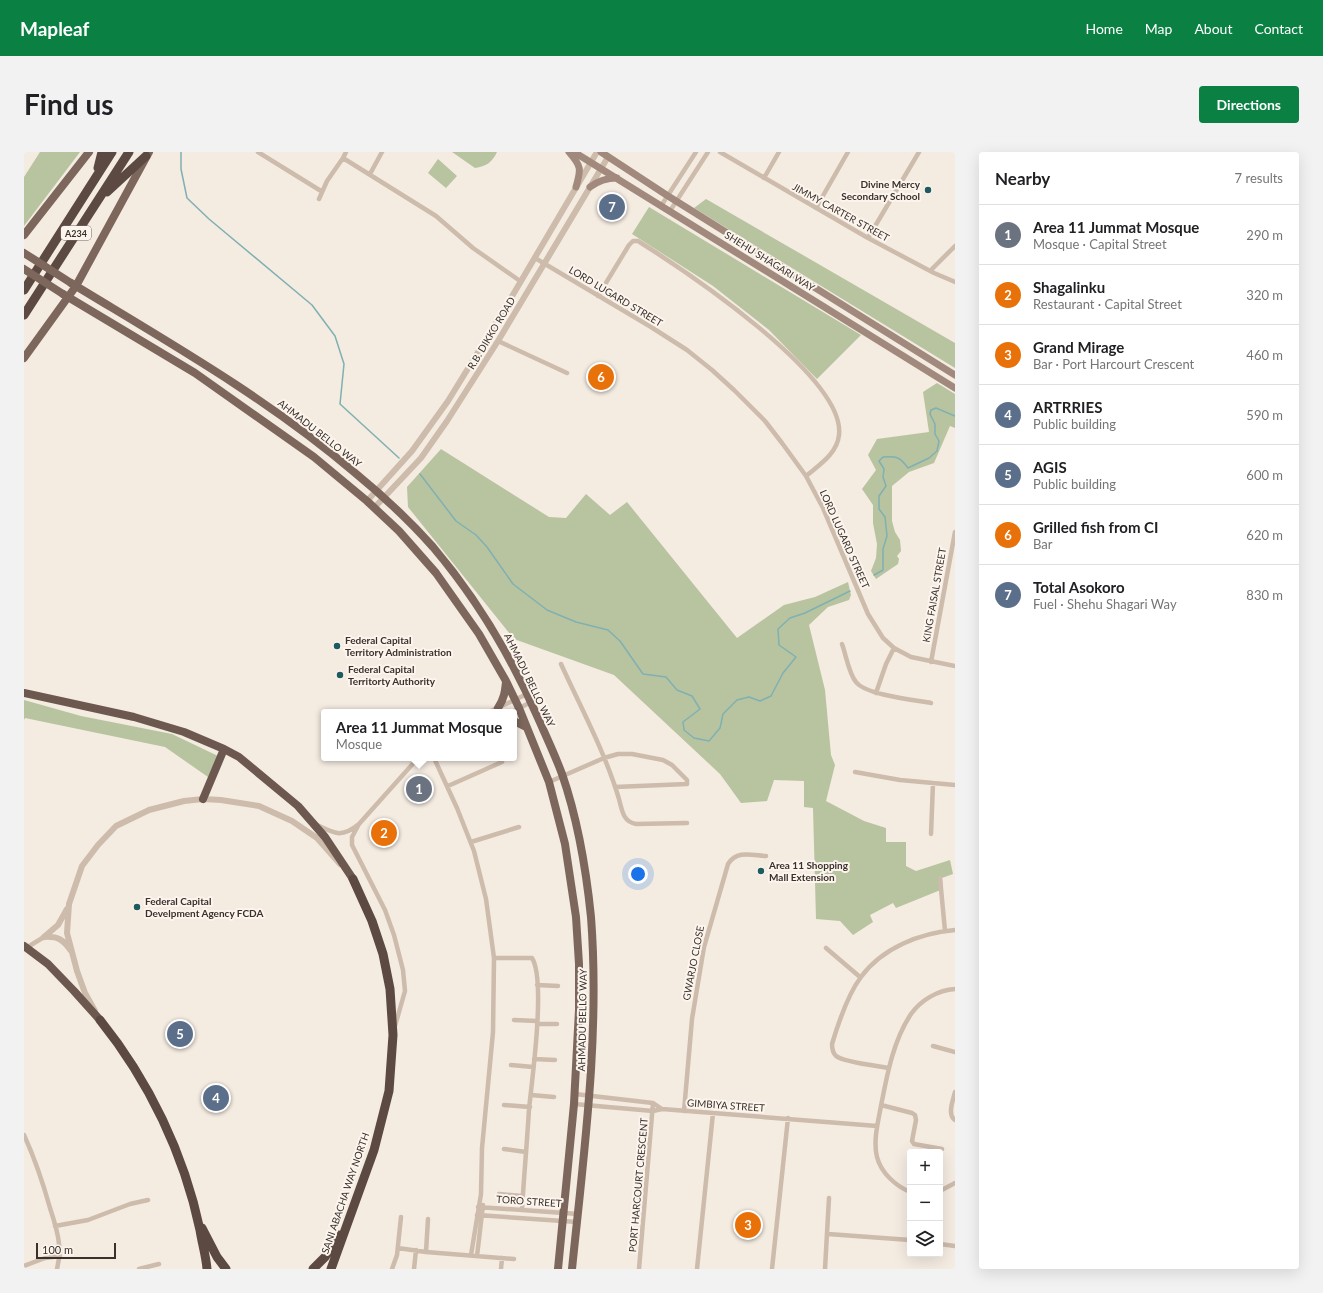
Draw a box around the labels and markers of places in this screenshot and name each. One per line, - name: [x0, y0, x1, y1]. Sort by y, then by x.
- place label: Divine Mercy Secondary School: [841, 178, 921, 202]
- marker: Divine Mercy Secondary School: [923, 185, 933, 195]
- pin: 7: [599, 192, 625, 222]
- pin: 6: [588, 362, 614, 392]
- place label: Federal Capital Territory Administration: [345, 634, 452, 658]
- marker: Federal Capital Territory Administration: [332, 641, 342, 651]
- place label: Federal Capital Territorty Authority: [348, 663, 436, 687]
- marker: Federal Capital Territorty Authority: [335, 670, 345, 680]
- pin: 1: [406, 774, 432, 804]
- pin: 2: [371, 818, 397, 848]
- place label: Area 11 Shopping Mall Extension: [768, 859, 849, 883]
- marker: Area 11 Shopping Mall Extension: [756, 866, 766, 876]
- place label: Federal Capital Develpment Agency FCDA: [145, 895, 263, 919]
- marker: Federal Capital Develpment Agency FCDA: [132, 902, 142, 912]
- pin: 5: [167, 1019, 193, 1049]
- pin: 4: [203, 1083, 229, 1113]
- pin: 3: [735, 1210, 761, 1240]

